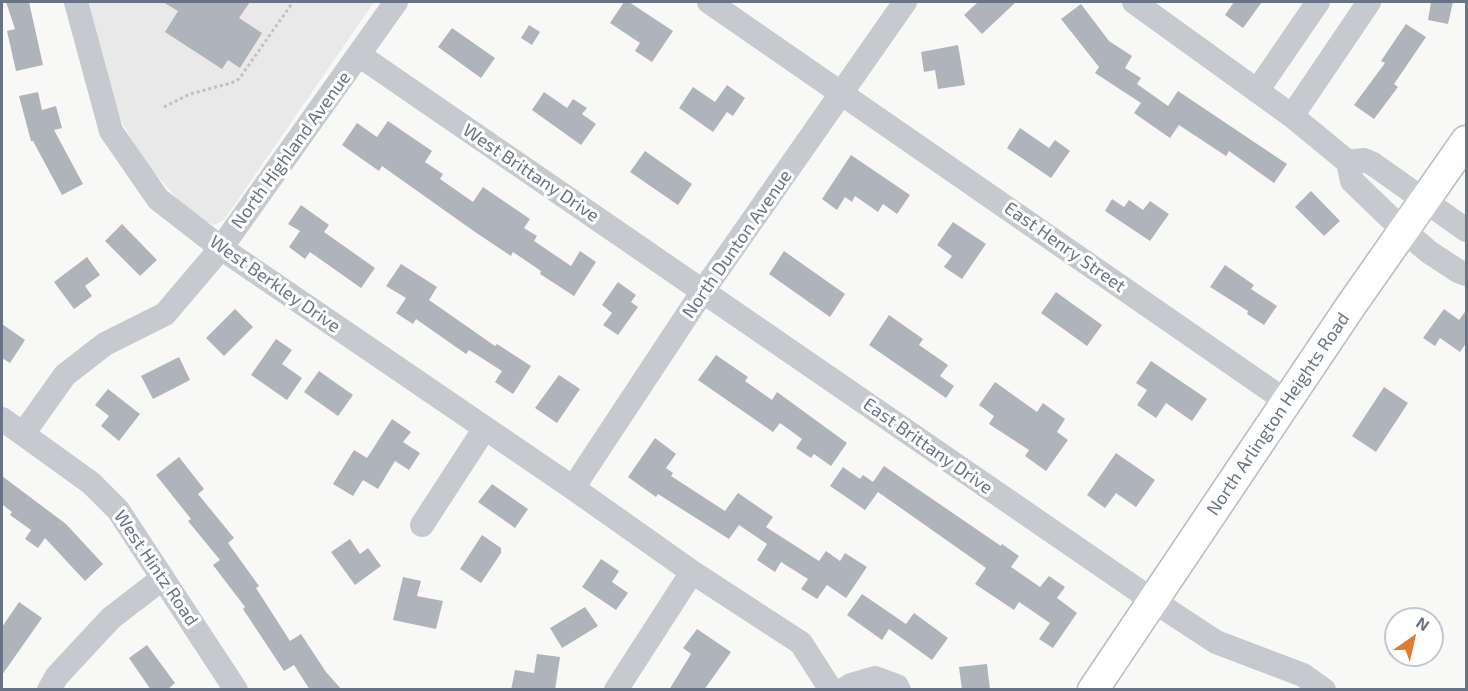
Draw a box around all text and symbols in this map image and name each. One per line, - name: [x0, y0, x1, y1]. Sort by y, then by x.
- street label: North Highland Avenue: [227, 67, 355, 233]
- street label: West Brittany Drive: [459, 119, 603, 227]
- street label: North Dunton Avenue: [678, 166, 796, 322]
- street label: East Henry Street: [1000, 197, 1130, 297]
- street label: West Berkley Drive: [205, 231, 345, 337]
- street label: North Arlington Heights Road: [1202, 309, 1354, 519]
- street label: East Brittany Drive: [859, 393, 997, 499]
- street label: West Hintz Road: [109, 506, 203, 630]
- north arrow: [1384, 607, 1444, 667]
- text: N: [1413, 612, 1433, 634]

